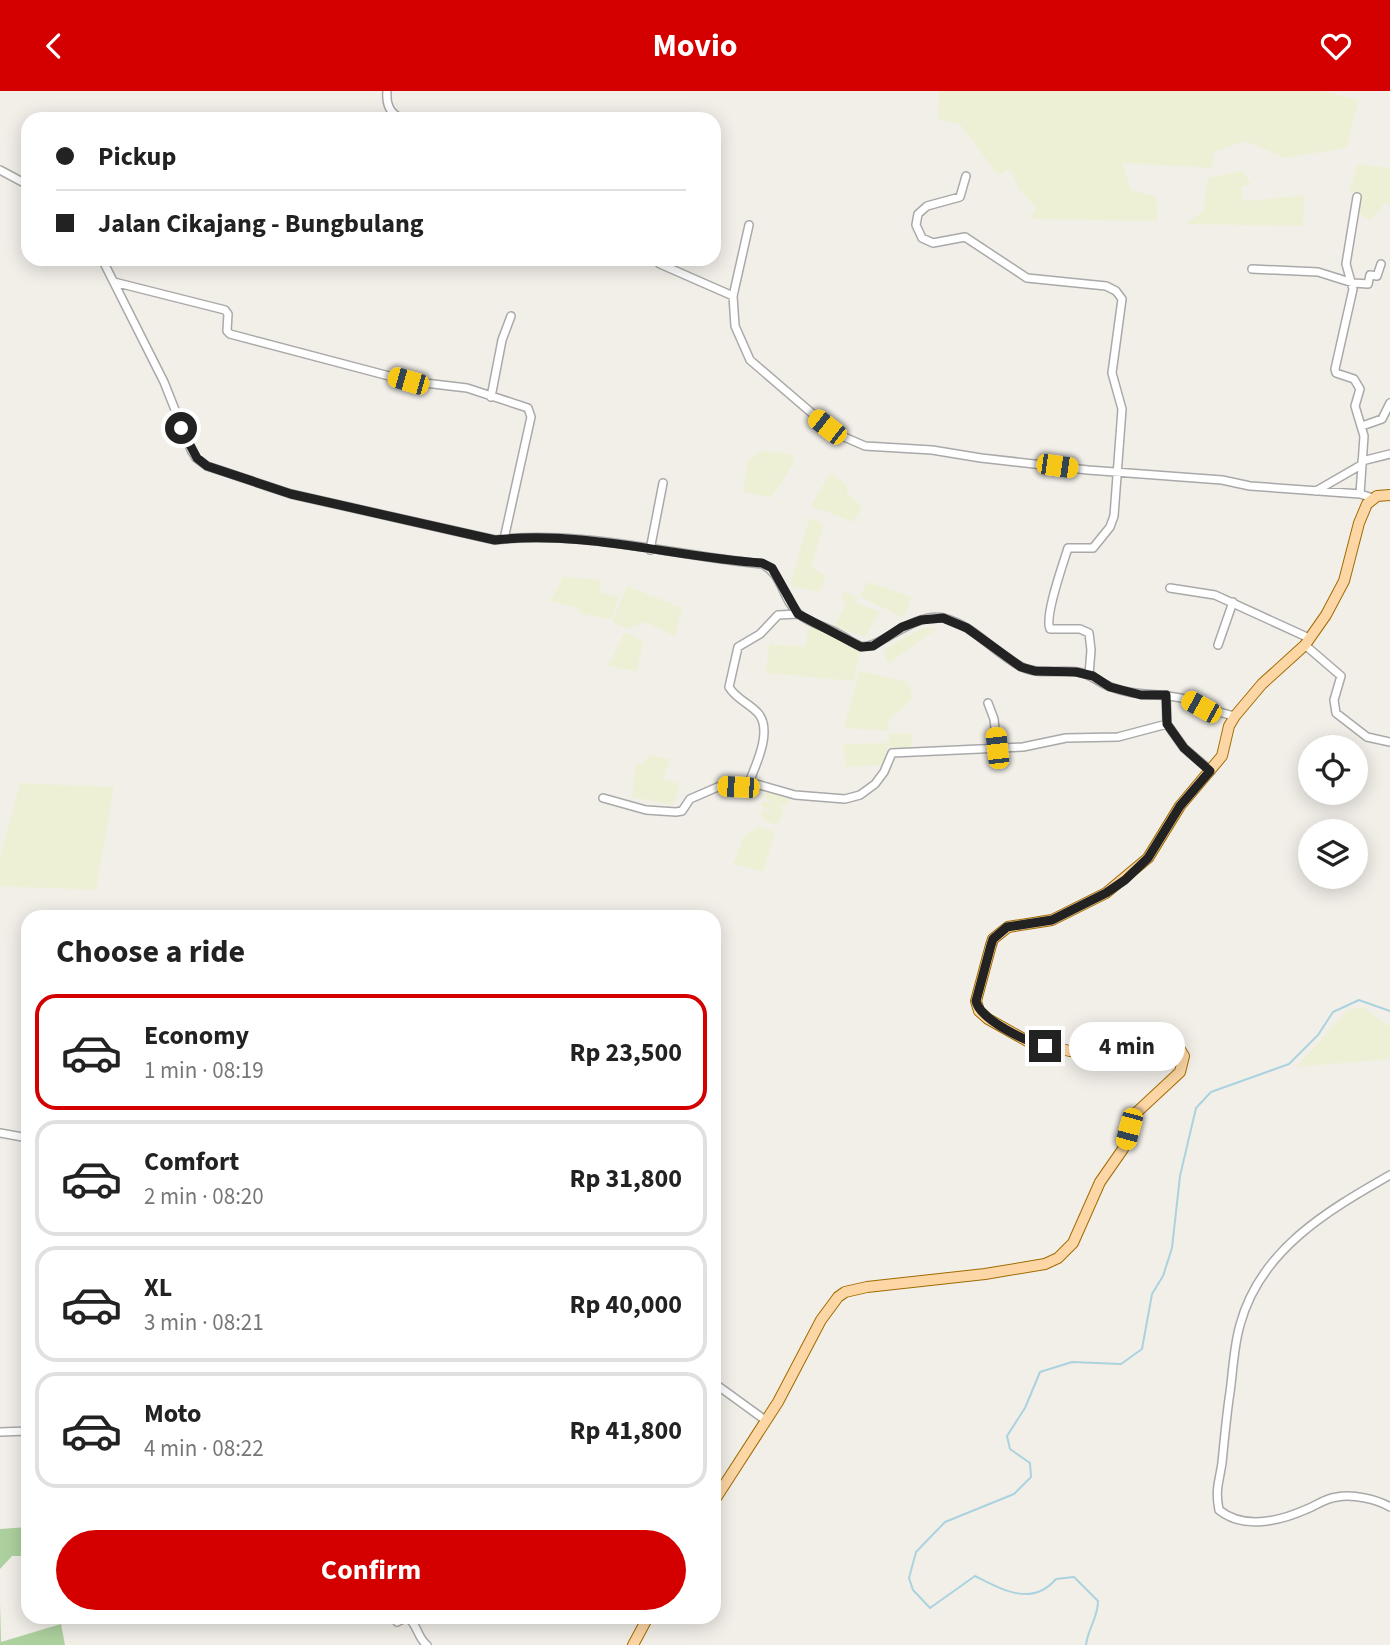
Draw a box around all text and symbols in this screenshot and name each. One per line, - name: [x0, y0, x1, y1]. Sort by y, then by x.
- text: Movio: [652, 23, 738, 69]
- icon: back: [35, 27, 73, 65]
- icon: heart: [1317, 27, 1355, 65]
- text: Pickup: [98, 138, 176, 175]
- text: Jalan Cikajang - Bungbulang: [98, 205, 424, 242]
- car: [385, 365, 432, 397]
- car: [804, 406, 851, 448]
- route start: [165, 412, 197, 444]
- car: [1035, 453, 1080, 479]
- car: [1178, 688, 1225, 726]
- car: [985, 726, 1010, 770]
- map controls: [1298, 735, 1368, 889]
- button: locate: [1298, 735, 1368, 805]
- car: [717, 775, 760, 799]
- button: layers: [1298, 819, 1368, 889]
- text: Choose a ride: [56, 929, 245, 975]
- text: Economy: [144, 1017, 249, 1054]
- icon: car: [60, 1021, 123, 1084]
- callout: 4 min: [1070, 1021, 1185, 1070]
- route end: [1029, 1030, 1061, 1062]
- text: 4 min: [1099, 1030, 1155, 1063]
- text: Rp 23,500: [570, 1034, 682, 1071]
- text: 1 min · 08:19: [144, 1054, 264, 1087]
- car: [1114, 1106, 1145, 1152]
- text: Comfort: [144, 1143, 239, 1180]
- icon: car: [60, 1147, 123, 1210]
- text: Rp 31,800: [570, 1160, 682, 1197]
- text: 2 min · 08:20: [144, 1180, 264, 1213]
- text: XL: [144, 1269, 172, 1306]
- icon: car: [60, 1273, 123, 1336]
- text: Rp 40,000: [570, 1286, 682, 1323]
- text: 3 min · 08:21: [144, 1306, 264, 1339]
- text: Moto: [144, 1395, 201, 1432]
- icon: car: [60, 1399, 123, 1462]
- text: Rp 41,800: [570, 1412, 682, 1449]
- text: 4 min · 08:22: [144, 1432, 264, 1465]
- button: Confirm: [56, 1530, 686, 1610]

